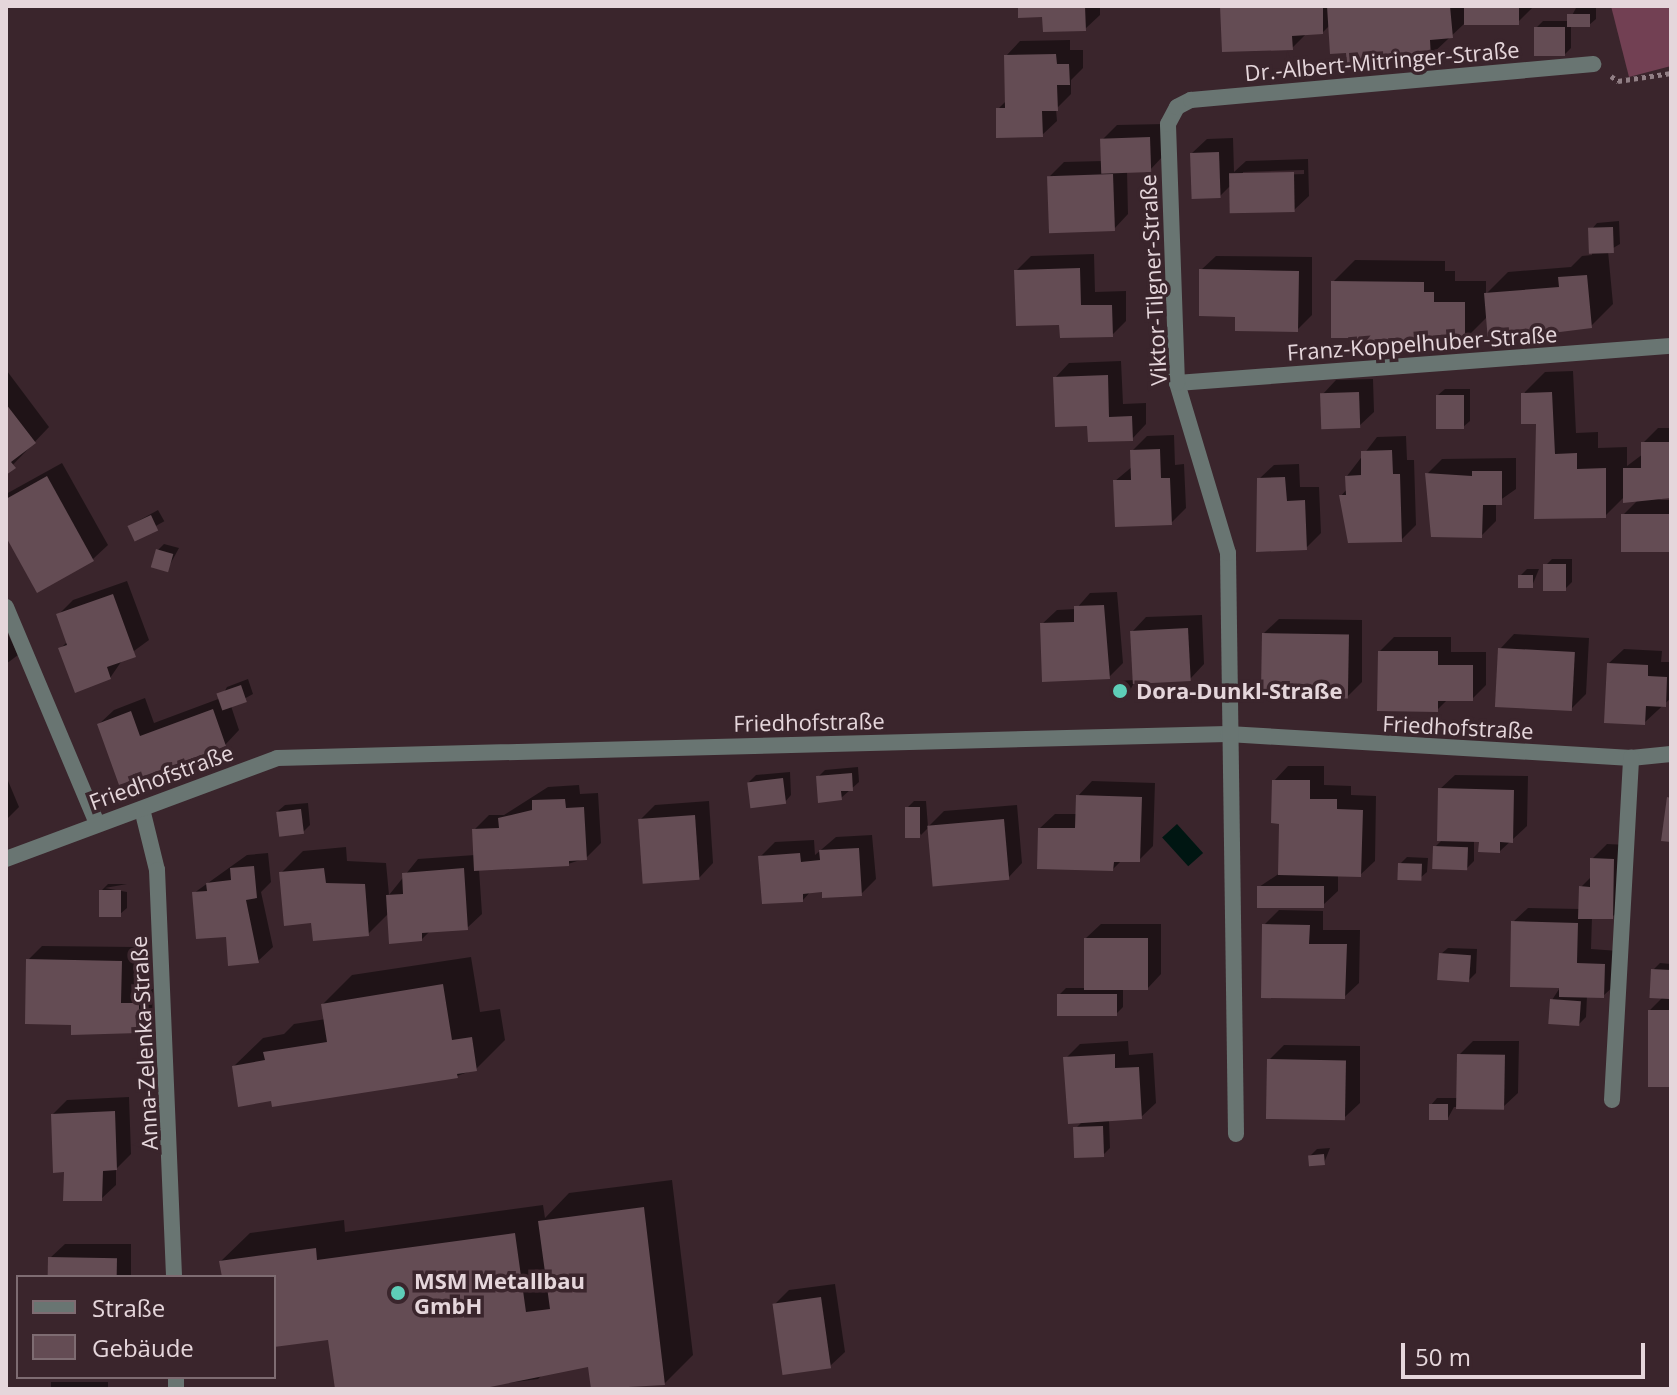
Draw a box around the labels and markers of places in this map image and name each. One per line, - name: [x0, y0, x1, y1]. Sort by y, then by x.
- place label: Dora-Dunkl-Straße: [1136, 678, 1342, 704]
- marker: Dora-Dunkl-Straße: [1111, 682, 1129, 700]
- place label: MSM Metallbau GmbH: [414, 1267, 585, 1318]
- marker: MSM Metallbau GmbH: [389, 1284, 407, 1302]

